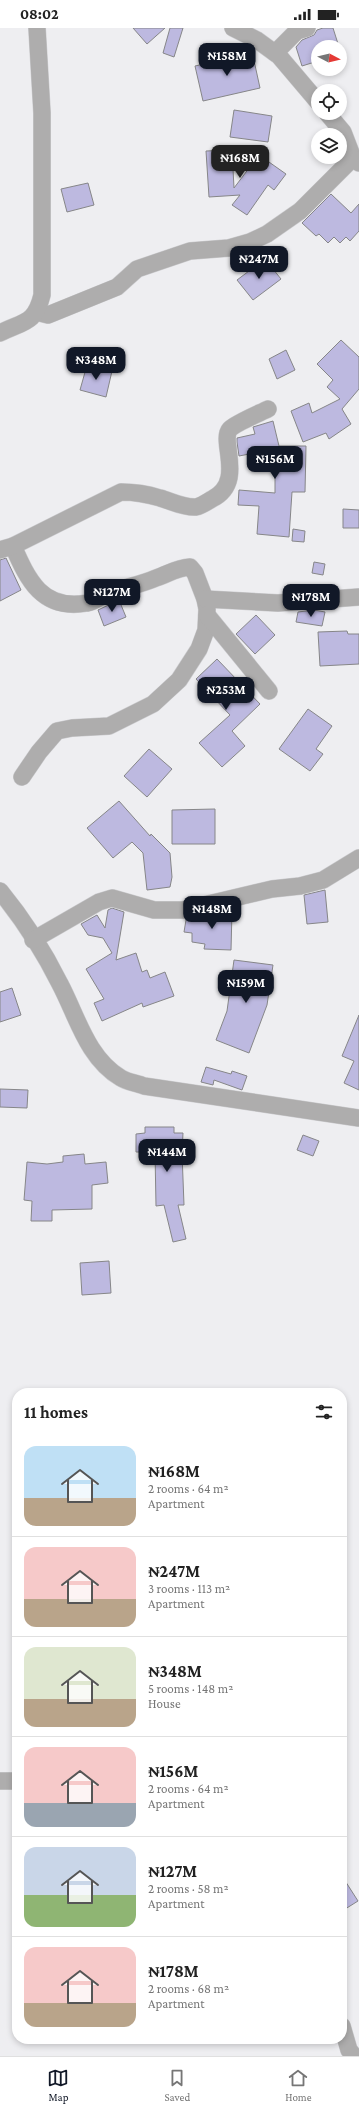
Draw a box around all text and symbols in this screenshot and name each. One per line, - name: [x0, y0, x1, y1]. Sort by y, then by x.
- text: 08:02: [20, 6, 59, 22]
- north arrow: [311, 40, 347, 76]
- map controls: [311, 40, 347, 164]
- pin: ₦158M: [199, 43, 255, 77]
- text: ₦158M: [208, 48, 246, 63]
- button: locate: [311, 84, 347, 120]
- button: layers: [311, 128, 347, 164]
- pin: ₦168M: [212, 145, 268, 179]
- text: ₦168M: [220, 150, 260, 165]
- pin: ₦247M: [231, 246, 287, 280]
- text: ₦247M: [239, 251, 279, 266]
- pin: ₦348M: [68, 347, 124, 381]
- text: ₦348M: [75, 352, 117, 367]
- pin: ₦156M: [247, 446, 303, 480]
- text: ₦156M: [256, 451, 294, 466]
- pin: ₦127M: [84, 579, 140, 613]
- text: ₦127M: [93, 584, 131, 599]
- pin: ₦178M: [283, 584, 339, 618]
- text: ₦178M: [292, 589, 330, 604]
- pin: ₦253M: [198, 677, 254, 711]
- text: ₦253M: [206, 682, 246, 697]
- pin: ₦148M: [184, 896, 240, 930]
- text: ₦148M: [192, 901, 232, 916]
- pin: ₦159M: [218, 970, 274, 1004]
- text: ₦159M: [227, 975, 265, 990]
- pin: ₦144M: [139, 1139, 195, 1173]
- text: ₦144M: [148, 1144, 187, 1159]
- icon: filters: [313, 1401, 335, 1423]
- text: 11 homes: [24, 1403, 88, 1422]
- icon: home: [56, 1462, 104, 1510]
- text: ₦168M: [148, 1462, 200, 1481]
- text: 2 rooms · 64 m²: [148, 1481, 229, 1496]
- text: Apartment: [148, 1496, 205, 1511]
- text: ₦247M: [148, 1562, 200, 1581]
- icon: home: [56, 1563, 104, 1611]
- text: 3 rooms · 113 m²: [148, 1581, 230, 1596]
- text: Apartment: [148, 1596, 205, 1611]
- text: ₦348M: [148, 1662, 202, 1681]
- icon: home: [56, 1663, 104, 1711]
- text: 5 rooms · 148 m²: [148, 1681, 233, 1696]
- text: House: [148, 1696, 181, 1711]
- text: ₦156M: [148, 1762, 198, 1781]
- icon: home: [56, 1763, 104, 1811]
- text: 2 rooms · 64 m²: [148, 1781, 229, 1796]
- text: Apartment: [148, 1796, 205, 1811]
- text: ₦127M: [148, 1862, 197, 1881]
- icon: home: [56, 1863, 104, 1911]
- text: 2 rooms · 58 m²: [148, 1881, 229, 1896]
- text: Apartment: [148, 1896, 205, 1911]
- text: ₦178M: [148, 1962, 199, 1981]
- icon: home: [56, 1963, 104, 2011]
- text: 2 rooms · 68 m²: [148, 1981, 229, 1996]
- text: Apartment: [148, 1996, 205, 2011]
- tab: Map: [47, 2067, 69, 2103]
- tab: Saved: [164, 2067, 190, 2103]
- tab: Home: [285, 2067, 312, 2103]

